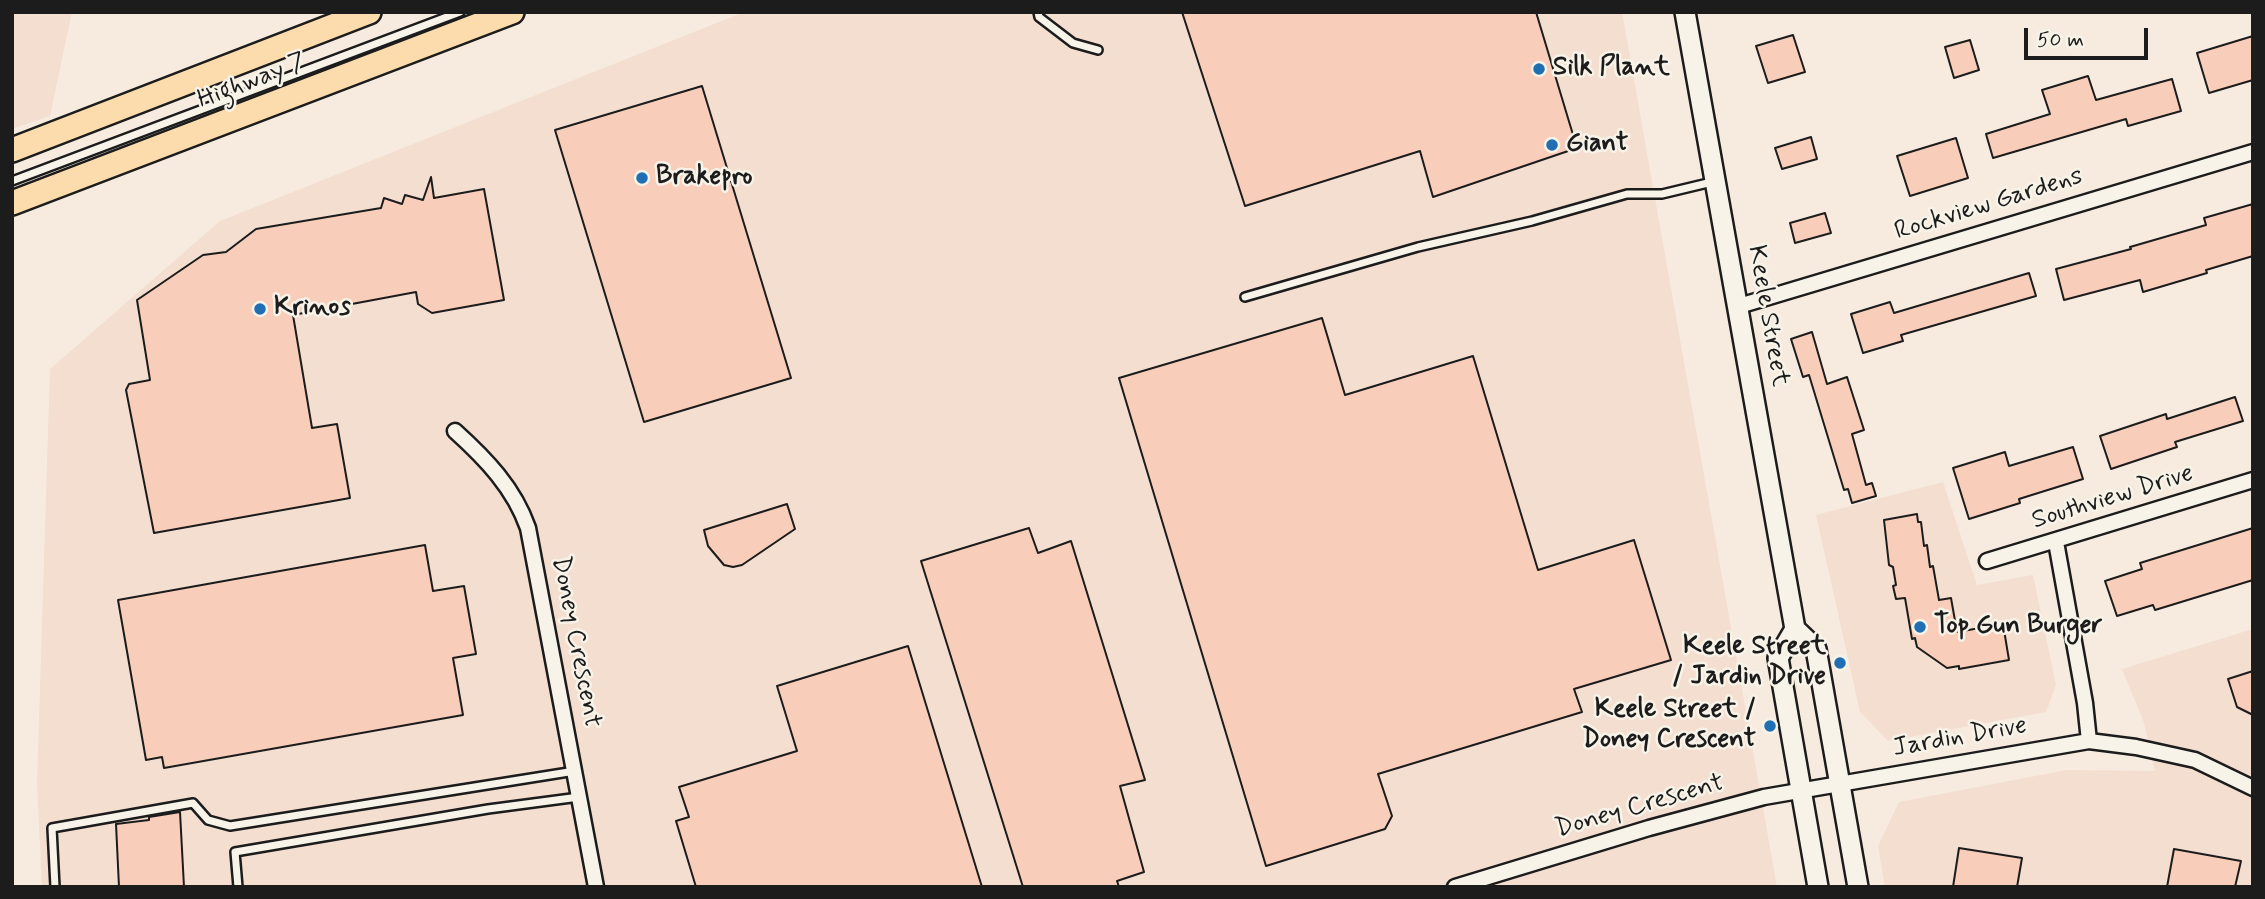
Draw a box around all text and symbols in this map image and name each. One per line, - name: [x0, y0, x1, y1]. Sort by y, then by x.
- scale bar: [2027, 14, 2151, 58]
- text: 50 m: [2037, 26, 2084, 54]
- street label: Highway 7: [193, 47, 311, 117]
- place label: Silk Plant: [1553, 53, 1670, 85]
- marker: Silk Plant: [1531, 61, 1547, 77]
- place label: Giant: [1566, 129, 1628, 161]
- marker: Giant: [1544, 137, 1560, 153]
- place label: Brakepro: [656, 162, 752, 194]
- street label: Rockview Gardens: [1891, 162, 2087, 248]
- marker: Brakepro: [634, 170, 650, 186]
- street label: Keele Street: [1739, 243, 1795, 389]
- place label: Krinos: [274, 293, 351, 325]
- marker: Krinos: [252, 301, 268, 317]
- street label: Southview Drive: [2028, 459, 2198, 537]
- street label: Doney Crescent: [543, 554, 607, 730]
- place label: Top Gun Burger: [1934, 611, 2102, 643]
- marker: Top Gun Burger: [1912, 619, 1928, 635]
- place label: Keele Street / Jardin Drive: [1672, 632, 1826, 694]
- marker: Keele Street / Jardin Drive: [1832, 655, 1848, 671]
- place label: Keele Street / Doney Crescent: [1582, 695, 1756, 756]
- street label: Jardin Drive: [1891, 711, 2029, 765]
- marker: Keele Street / Doney Crescent: [1762, 718, 1778, 734]
- street label: Doney Crescent: [1552, 768, 1728, 846]

